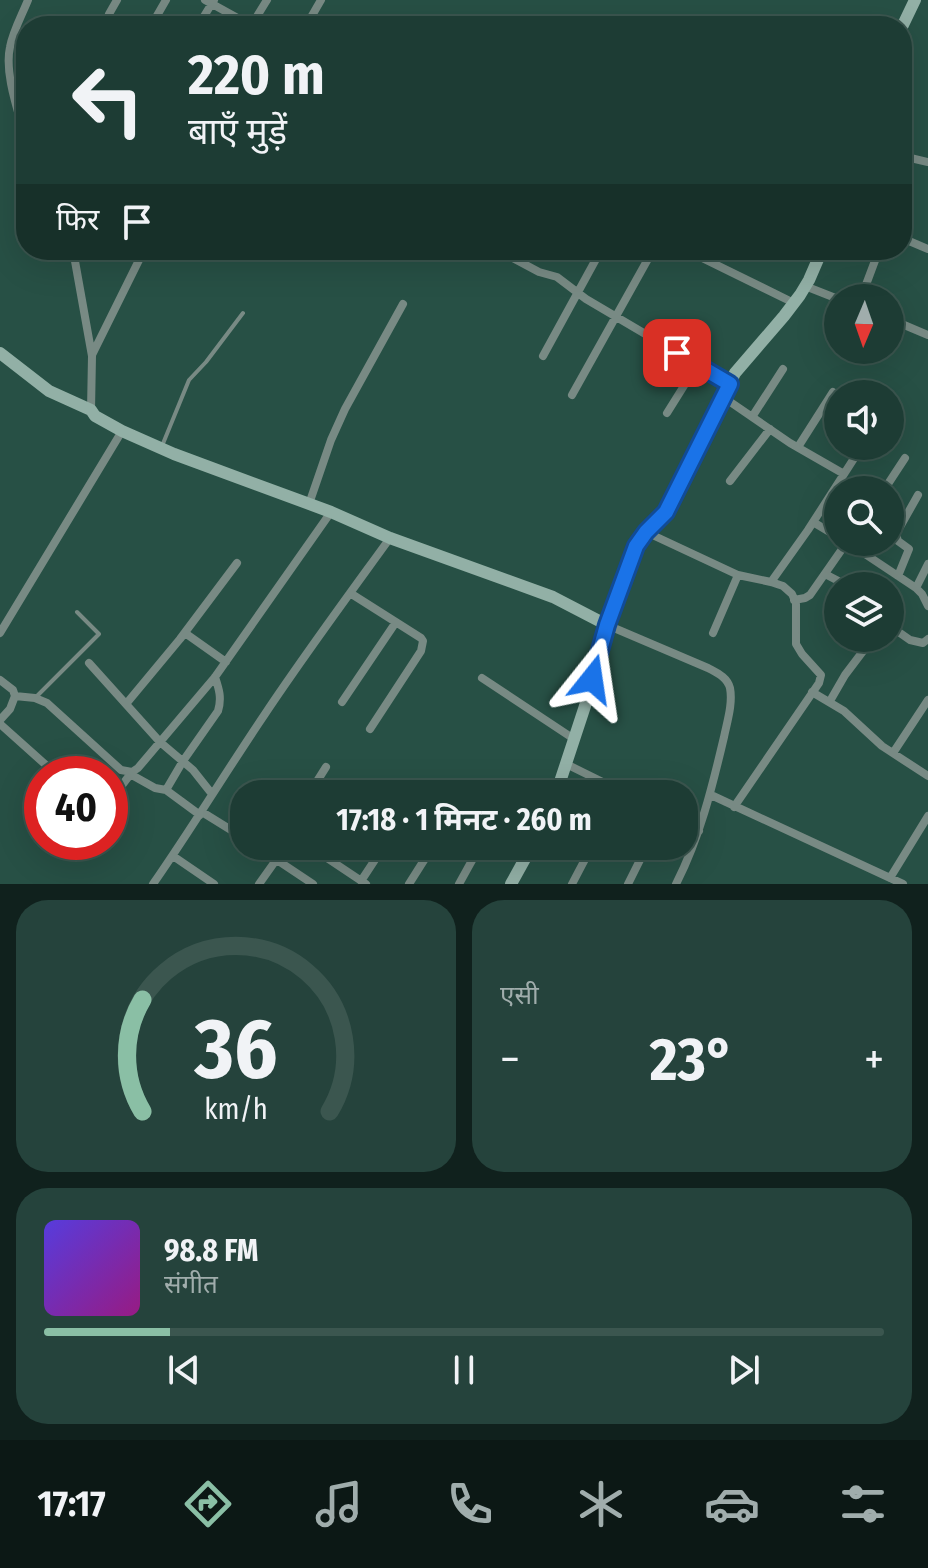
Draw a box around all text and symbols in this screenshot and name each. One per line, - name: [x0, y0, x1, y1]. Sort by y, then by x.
- text: 220 m: [188, 42, 325, 109]
- icon: left: [56, 48, 160, 152]
- text: बाएँ मुड़ें: [188, 110, 287, 154]
- icon: arrive: [115, 200, 159, 244]
- text: फिर: [56, 202, 99, 238]
- north arrow: [824, 284, 904, 364]
- map controls: [824, 284, 904, 652]
- pin: [643, 319, 711, 387]
- icon: arrive: [655, 331, 699, 375]
- button: sound: [824, 380, 904, 460]
- button: search: [824, 476, 904, 556]
- button: layers: [824, 572, 904, 652]
- position arrow: [550, 637, 634, 721]
- speed limit sign: 40: [24, 756, 128, 860]
- text: 17:18 · 1 मिनट · 260 m: [336, 802, 592, 838]
- text: एसी: [500, 980, 539, 1011]
- text: 36: [194, 1000, 277, 1100]
- text: 23°: [650, 1024, 734, 1096]
- text: −: [500, 1033, 520, 1086]
- text: +: [864, 1033, 884, 1086]
- text: km/h: [204, 1092, 268, 1127]
- text: 98.8 FM: [164, 1233, 258, 1269]
- text: संगीत: [164, 1269, 218, 1300]
- icon: previous: [162, 1348, 206, 1392]
- icon: pause: [442, 1348, 486, 1392]
- icon: next: [722, 1348, 766, 1392]
- icon: directions: [180, 1476, 236, 1532]
- icon: music: [311, 1476, 367, 1532]
- icon: phone: [442, 1476, 498, 1532]
- icon: climate: [573, 1476, 629, 1532]
- icon: car: [704, 1476, 760, 1532]
- icon: filters: [835, 1476, 891, 1532]
- text: 17:17: [37, 1482, 106, 1526]

